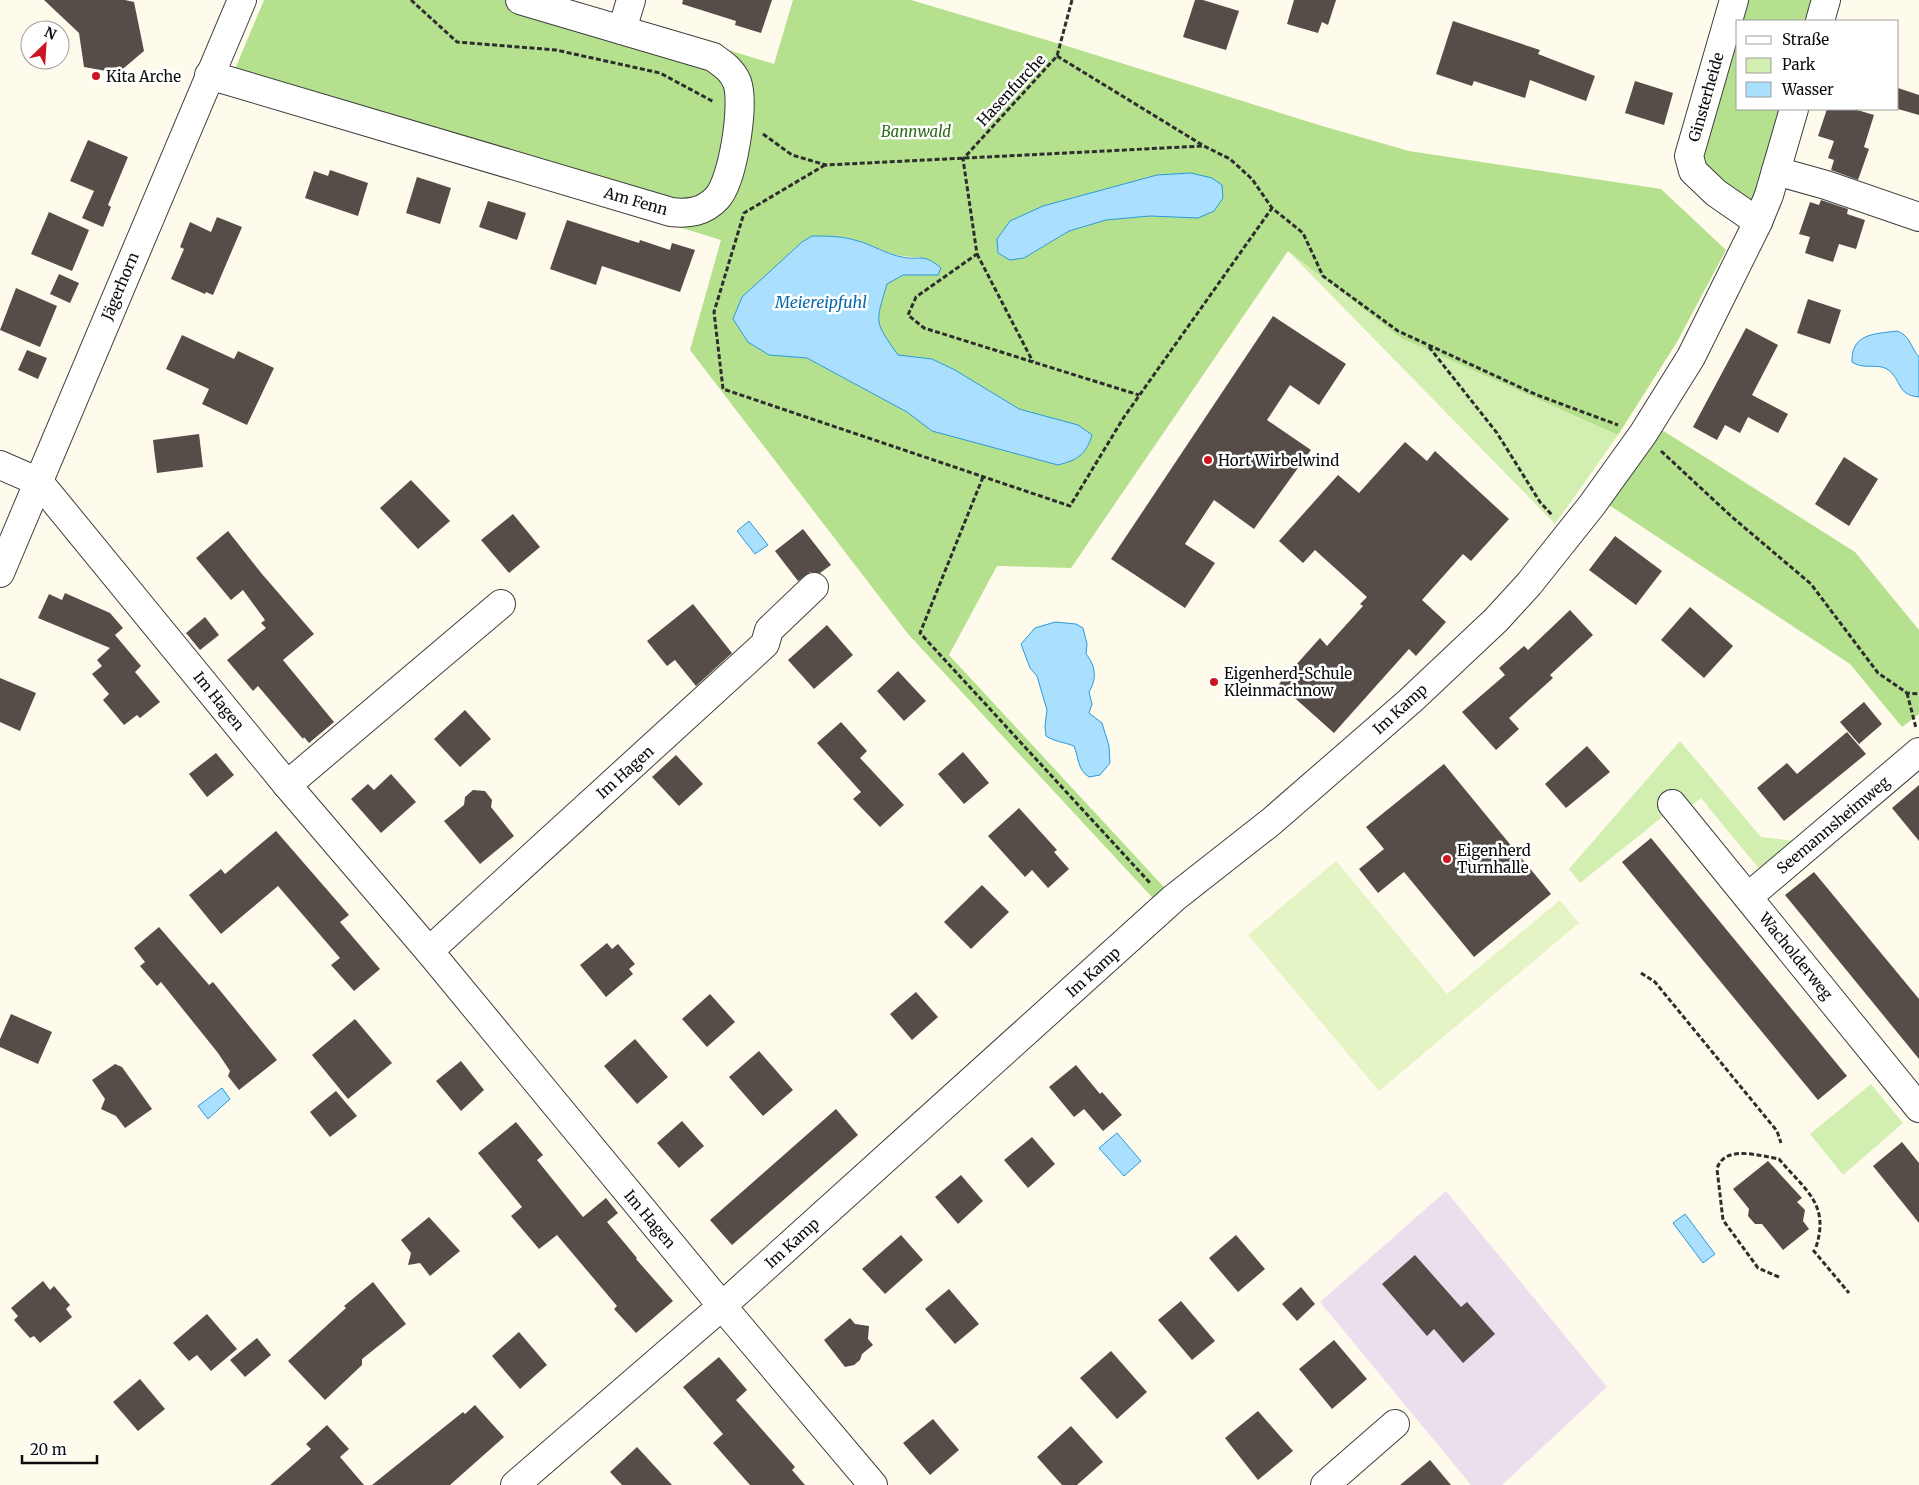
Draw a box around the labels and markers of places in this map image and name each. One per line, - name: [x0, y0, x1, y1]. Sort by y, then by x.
- place label: Kita Arche: [106, 67, 181, 86]
- marker: Kita Arche: [90, 70, 102, 82]
- place label: Hort Wirbelwind: [1218, 451, 1339, 470]
- marker: Hort Wirbelwind: [1202, 454, 1214, 466]
- place label: Eigenherd-Schule Kleinmachnow: [1224, 664, 1352, 700]
- marker: Eigenherd-Schule Kleinmachnow: [1208, 676, 1220, 688]
- place label: Eigenherd Turnhalle: [1457, 841, 1531, 877]
- marker: Eigenherd Turnhalle: [1441, 853, 1453, 865]

